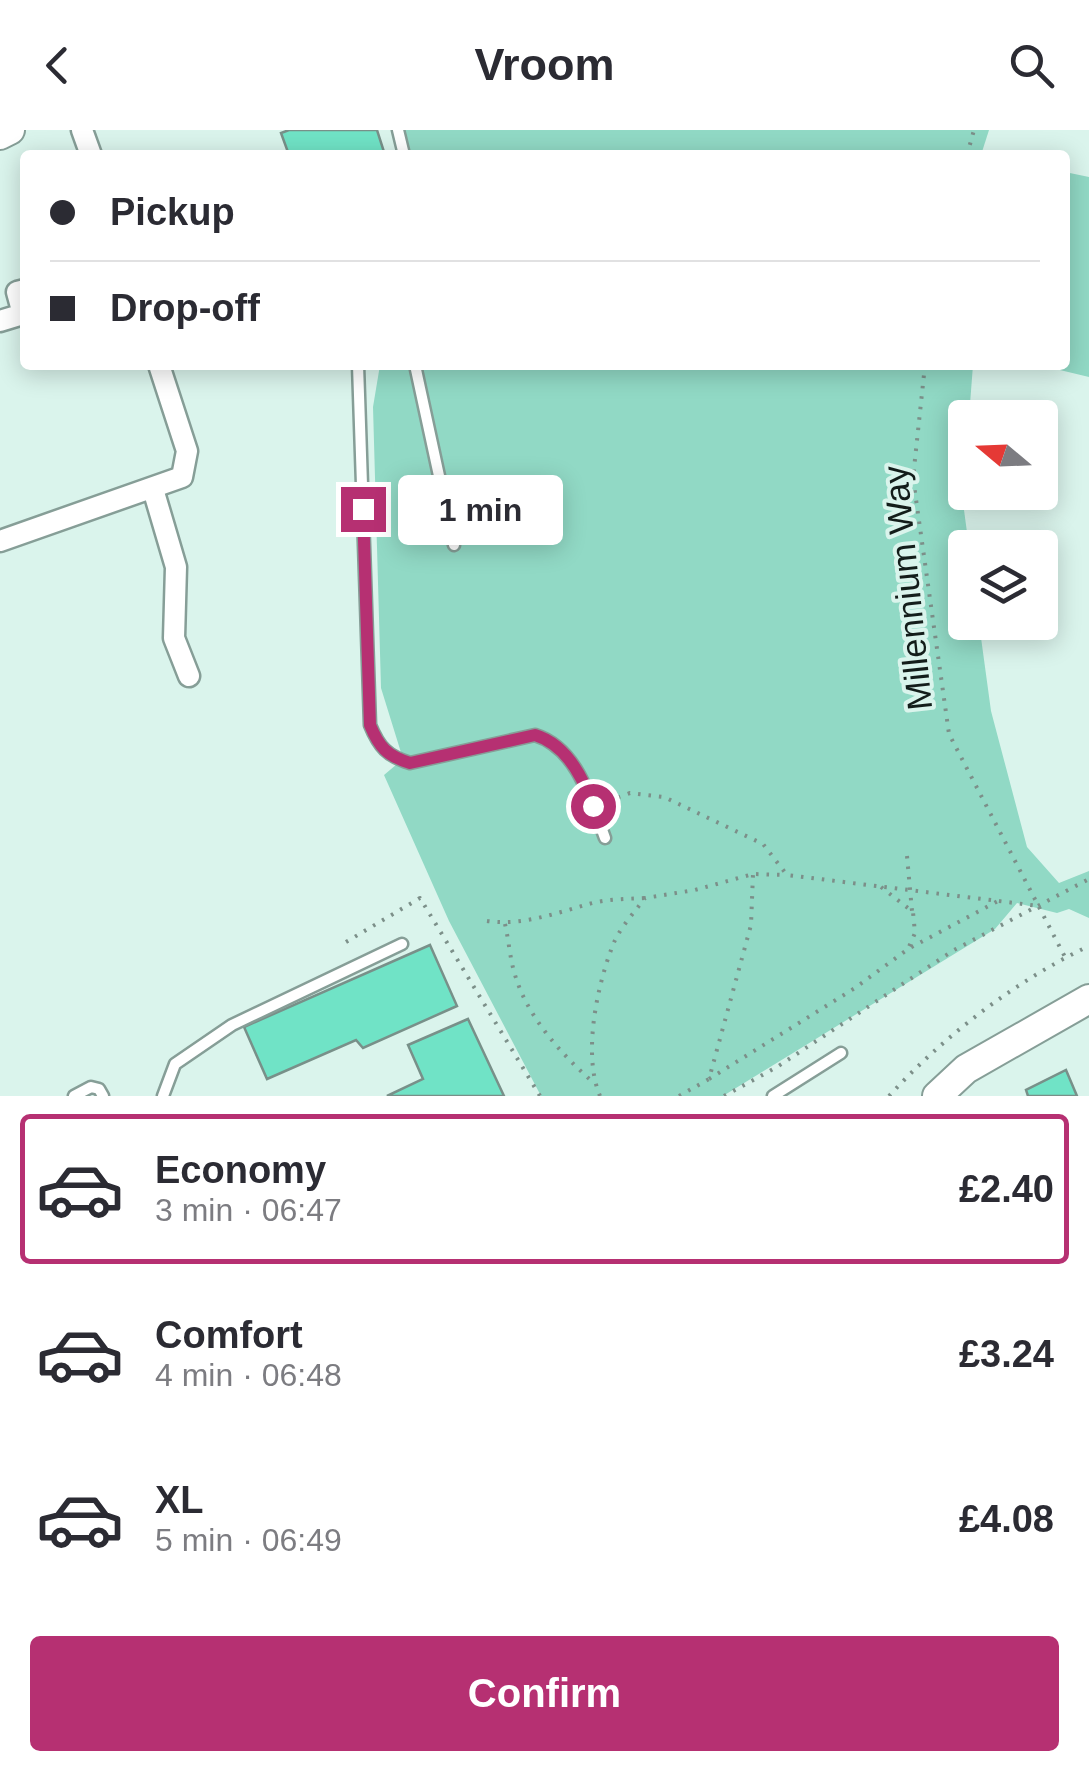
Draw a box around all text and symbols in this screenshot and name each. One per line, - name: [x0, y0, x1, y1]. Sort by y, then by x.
- icon: back: [30, 38, 85, 93]
- icon: search: [1004, 38, 1059, 93]
- text: Vroom: [474, 39, 615, 90]
- text: Pickup: [110, 191, 235, 233]
- text: Drop-off: [110, 287, 260, 329]
- north arrow: [948, 400, 1058, 510]
- map controls: [948, 400, 1058, 640]
- street label: Millennium Way: [875, 463, 939, 712]
- callout: 1 min: [398, 474, 563, 544]
- route end: [341, 487, 386, 532]
- text: 1 min: [439, 492, 522, 528]
- button: layers: [948, 530, 1058, 640]
- route start: [571, 784, 616, 829]
- icon: car: [35, 1144, 125, 1234]
- text: Economy: [155, 1149, 326, 1191]
- text: £2.40: [959, 1168, 1054, 1210]
- text: 3 min · 06:47: [155, 1192, 342, 1228]
- icon: car: [35, 1309, 125, 1399]
- text: Comfort: [155, 1314, 303, 1356]
- text: £3.24: [959, 1333, 1054, 1375]
- text: 4 min · 06:48: [155, 1357, 342, 1393]
- icon: car: [35, 1474, 125, 1564]
- text: XL: [155, 1479, 204, 1521]
- text: £4.08: [959, 1498, 1054, 1540]
- text: 5 min · 06:49: [155, 1522, 342, 1558]
- button: Confirm: [30, 1636, 1059, 1751]

